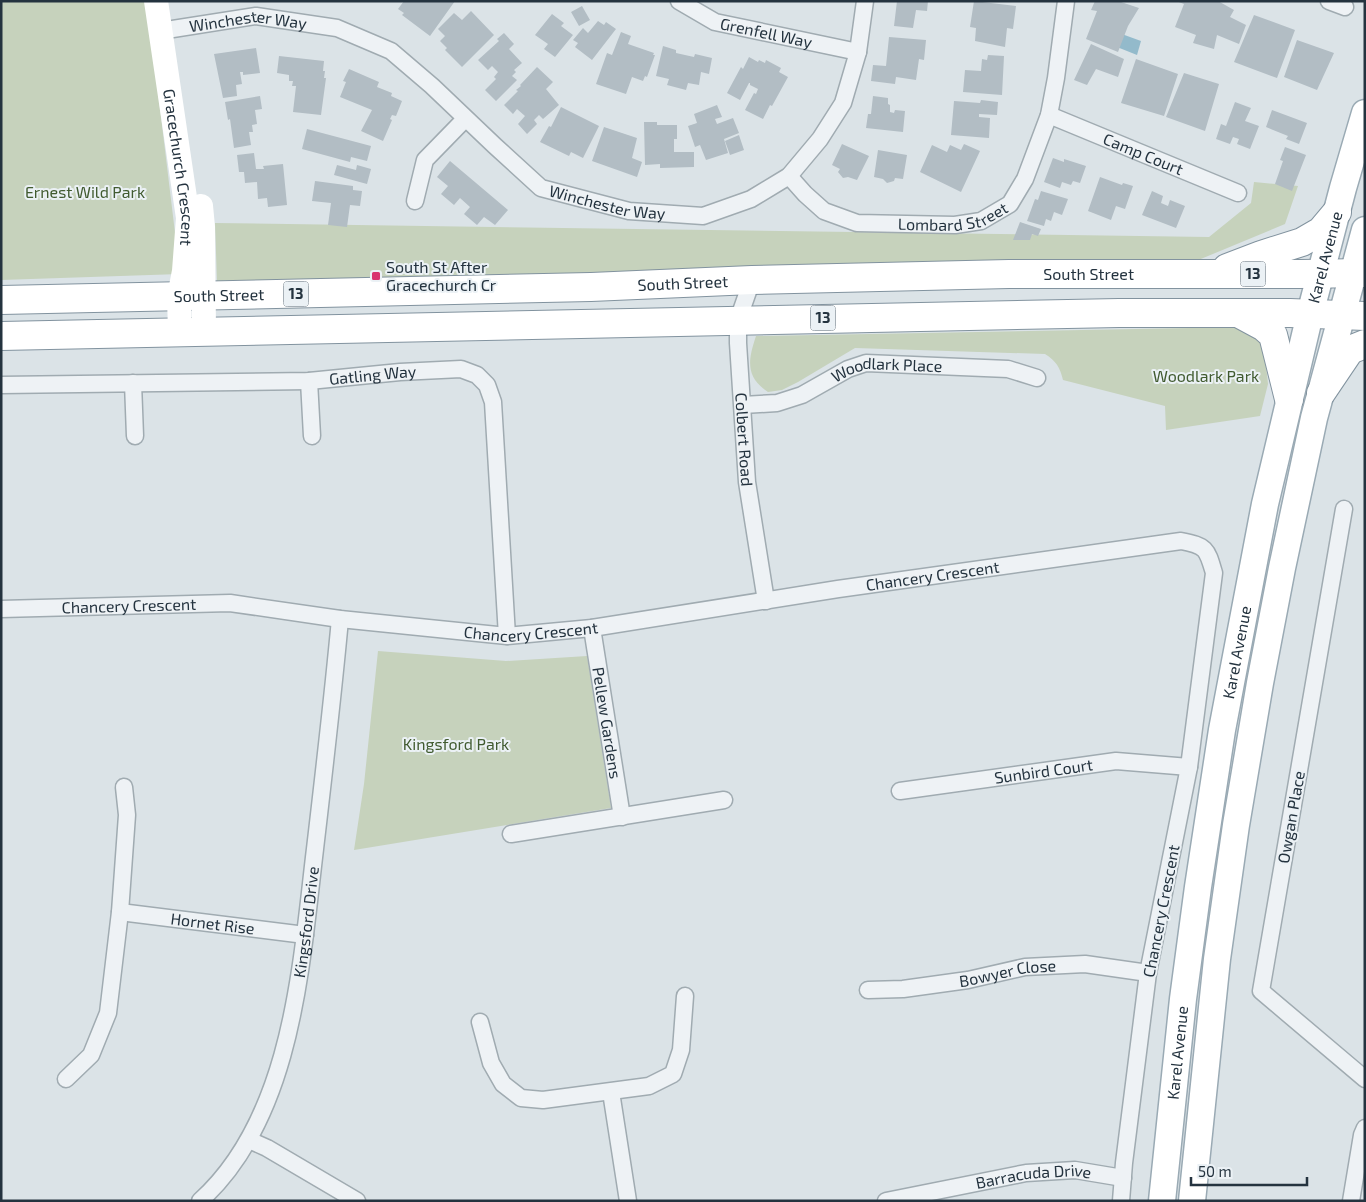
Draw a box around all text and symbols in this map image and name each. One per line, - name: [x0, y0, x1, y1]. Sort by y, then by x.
- street label: Winchester Way: [188, 6, 309, 35]
- street label: Grenfell Way: [719, 13, 815, 51]
- street label: Gracechurch Crescent: [160, 87, 198, 247]
- street label: Camp Court: [1101, 129, 1186, 178]
- street label: Winchester Way: [547, 181, 667, 222]
- park label: Ernest Wild Park: [25, 182, 145, 201]
- street label: Lombard Street: [898, 198, 1011, 234]
- street label: Karel Avenue: [1303, 209, 1346, 305]
- place label: South St After Gracechurch Cr: [386, 257, 497, 294]
- road number: 13: [1240, 262, 1266, 286]
- street label: South Street: [1043, 264, 1134, 283]
- marker: South St After Gracechurch Cr: [370, 270, 382, 282]
- street label: South Street: [637, 271, 728, 294]
- road number: 13: [284, 282, 308, 306]
- street label: South Street: [173, 284, 264, 305]
- road number: 13: [810, 306, 836, 330]
- street label: Woodlark Place: [828, 353, 943, 386]
- street label: Gatling Way: [328, 361, 417, 388]
- park label: Woodlark Park: [1153, 366, 1259, 385]
- street label: Colbert Road: [732, 392, 757, 487]
- street label: Chancery Crescent: [864, 557, 1000, 594]
- street label: Chancery Crescent: [61, 594, 197, 616]
- street label: Karel Avenue: [1218, 604, 1254, 700]
- street label: Chancery Crescent: [463, 617, 599, 645]
- street label: Pellew Gardens: [589, 666, 626, 780]
- park label: Kingsford Park: [403, 734, 509, 753]
- street label: Sunbird Court: [993, 754, 1094, 787]
- street label: Owgan Place: [1273, 769, 1308, 865]
- street label: Chancery Crescent: [1138, 843, 1183, 979]
- street label: Kingsford Drive: [289, 865, 322, 979]
- street label: Hornet Rise: [170, 908, 256, 938]
- street label: Bowyer Close: [958, 955, 1057, 990]
- street label: Karel Avenue: [1163, 1005, 1191, 1101]
- scale bar: [1191, 1154, 1307, 1186]
- street label: Barracuda Drive: [974, 1160, 1093, 1192]
- text: 50 m: [1198, 1162, 1232, 1180]

